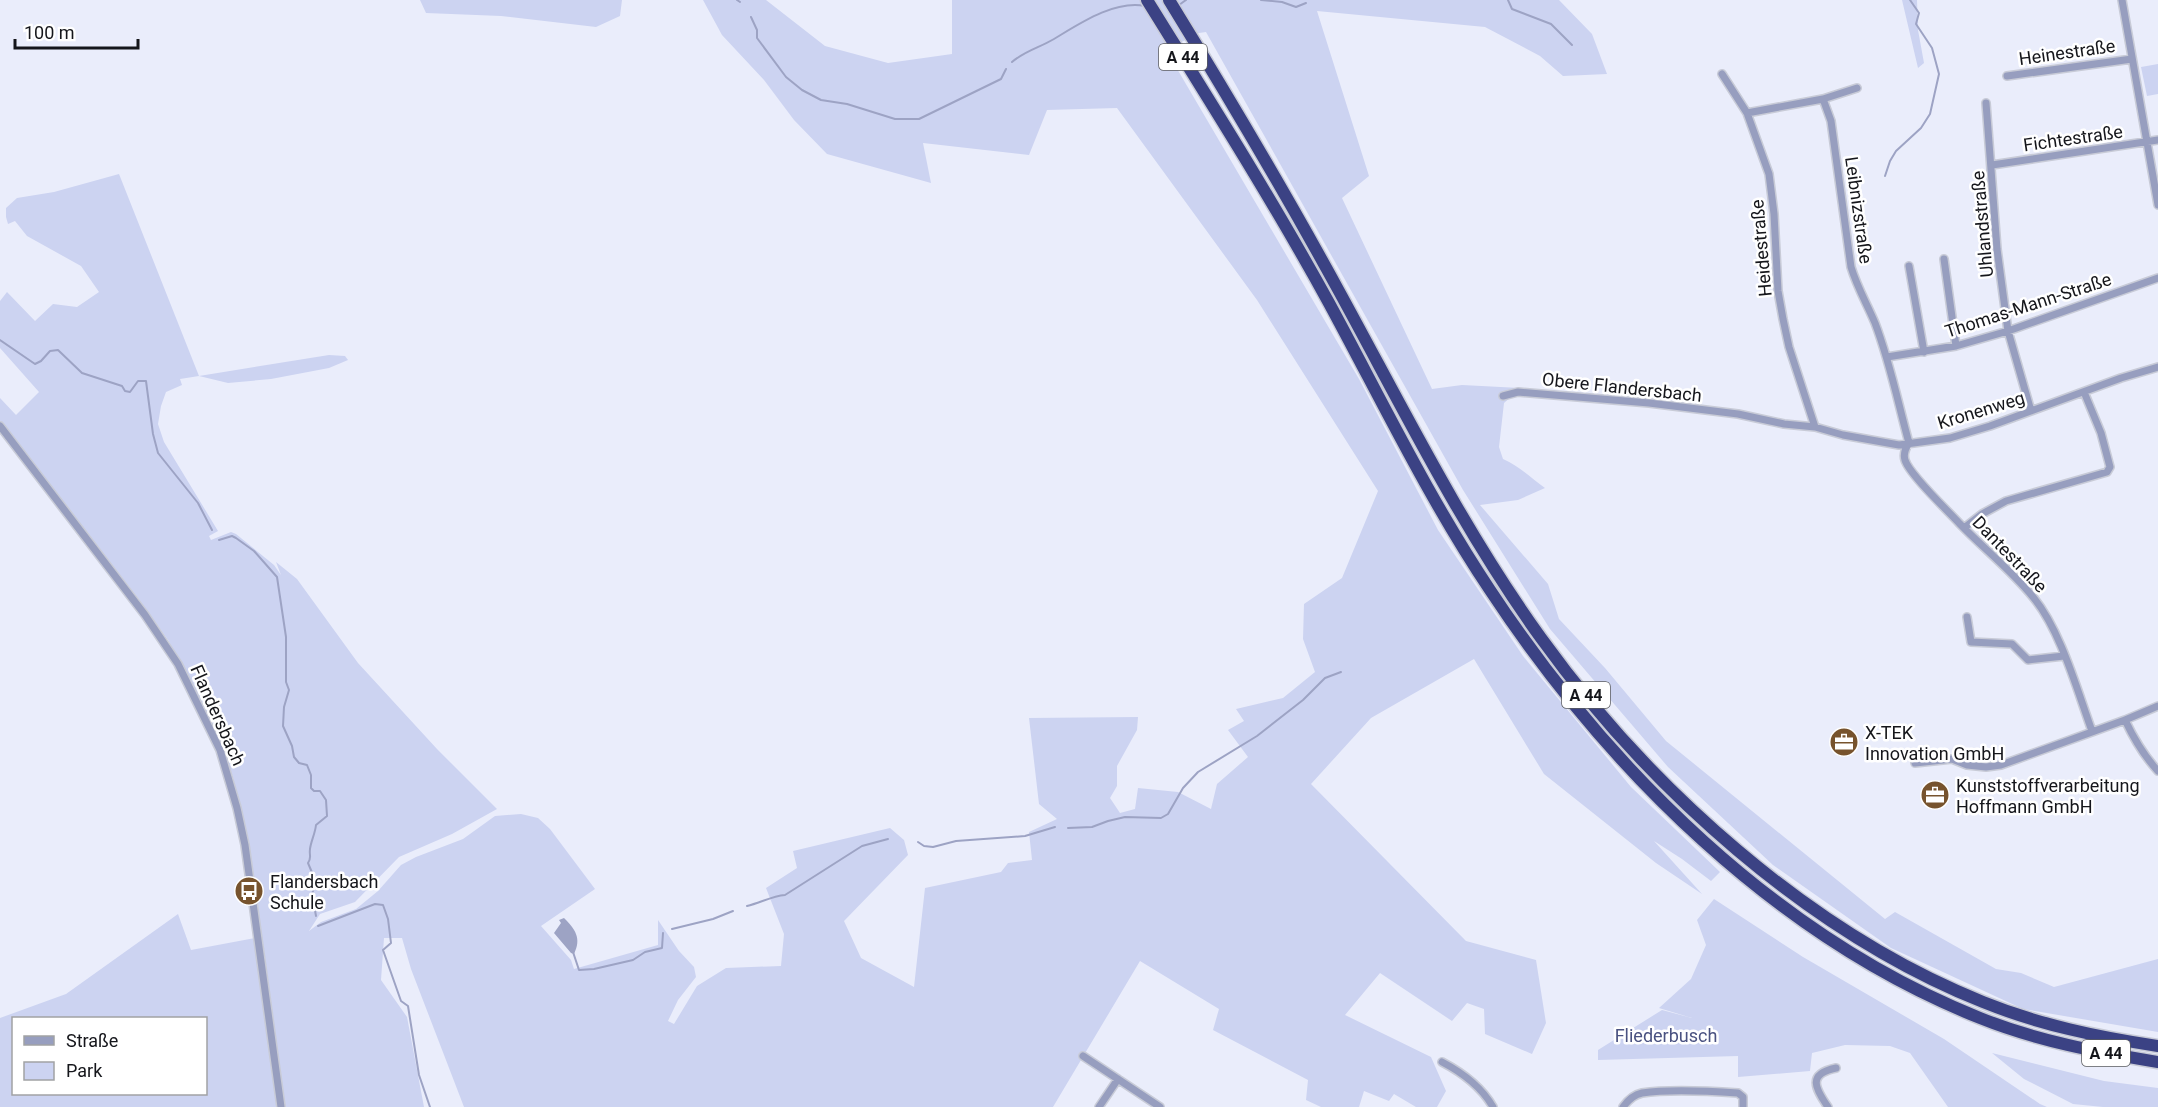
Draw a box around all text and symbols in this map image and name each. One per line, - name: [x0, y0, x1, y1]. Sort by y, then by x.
- scale bar: [15, 12, 138, 50]
- text: 100 m: [24, 22, 75, 43]
- street label: Heinestraße: [2017, 35, 2117, 69]
- road number: A 44: [1159, 44, 1207, 70]
- street label: Fichtestraße: [2022, 121, 2124, 155]
- street label: Leibnizstraße: [1841, 155, 1877, 265]
- street label: Uhlandstraße: [1967, 170, 1997, 278]
- street label: Heidestraße: [1746, 199, 1776, 297]
- street label: Thomas-Mann-Straße: [1942, 268, 2114, 342]
- street label: Obere Flandersbach: [1541, 368, 1703, 406]
- street label: Kronenweg: [1935, 387, 2027, 433]
- street label: Dantestraße: [1968, 511, 2052, 597]
- street label: Flandersbach: [186, 661, 250, 769]
- road number: A 44: [1562, 682, 1610, 708]
- place label: X-TEK Innovation GmbH: [1865, 722, 2004, 764]
- office icon: X-TEK Innovation GmbH: [1828, 726, 1860, 758]
- place label: Kunststoffverarbeitung Hoffmann GmbH: [1956, 775, 2140, 817]
- office icon: Kunststoffverarbeitung Hoffmann GmbH: [1919, 779, 1951, 811]
- place label: Flandersbach Schule: [270, 871, 378, 913]
- bus stop icon: Flandersbach Schule: [233, 875, 265, 907]
- legend: [12, 1017, 207, 1095]
- park label: Fliederbusch: [1615, 1025, 1717, 1046]
- text: Straße: [66, 1030, 118, 1051]
- road number: A 44: [2082, 1040, 2130, 1066]
- text: Park: [66, 1060, 103, 1081]

